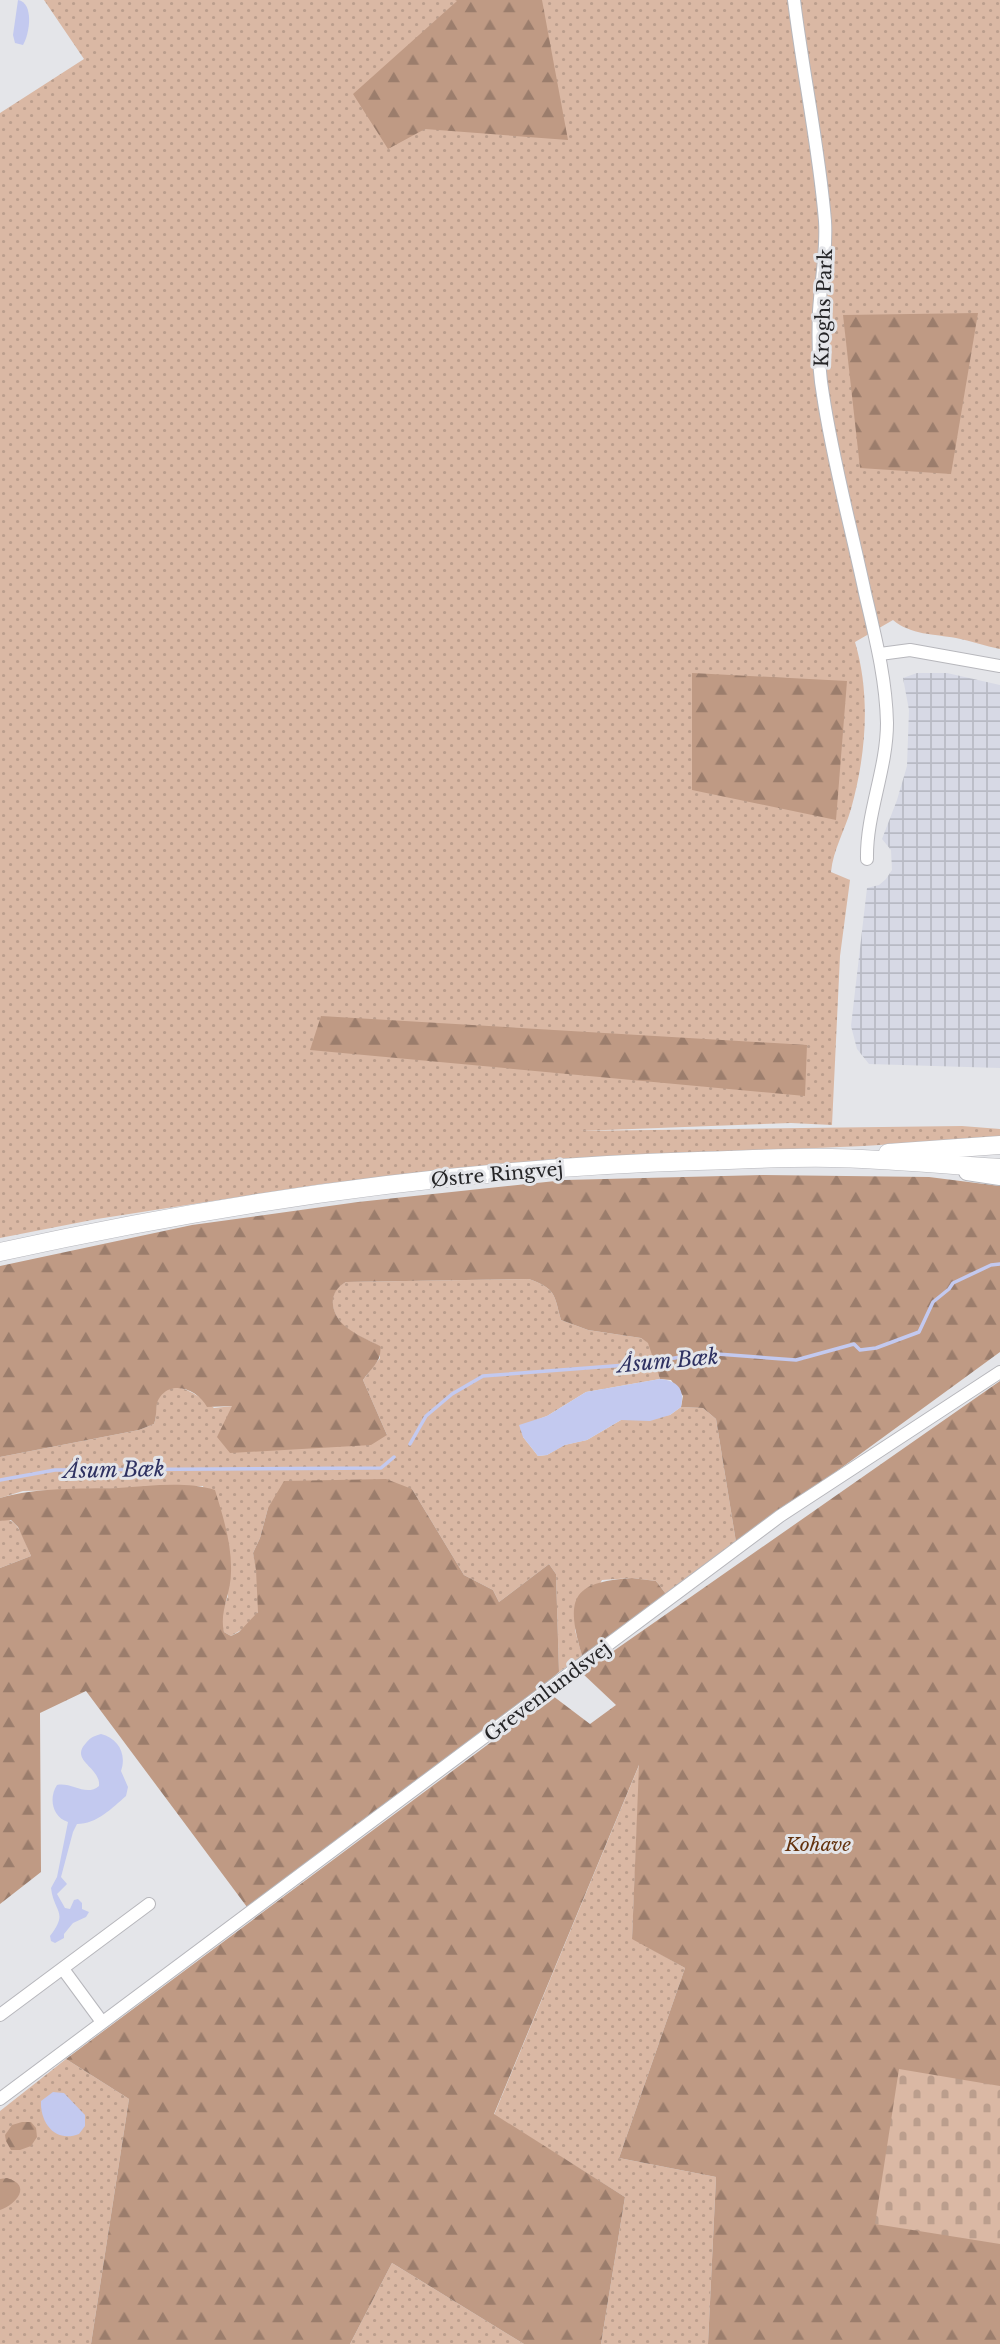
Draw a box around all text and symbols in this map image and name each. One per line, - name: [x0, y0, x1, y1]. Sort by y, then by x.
- street label: Kroghs Park: [810, 248, 837, 368]
- street label: Østre Ringvej: [430, 1157, 564, 1192]
- water label: Åsum Bæk: [613, 1344, 720, 1379]
- water label: Åsum Bæk: [60, 1456, 165, 1484]
- street label: Grevenlundsvej: [480, 1636, 615, 1746]
- park label: Kohave: [784, 1833, 851, 1856]

